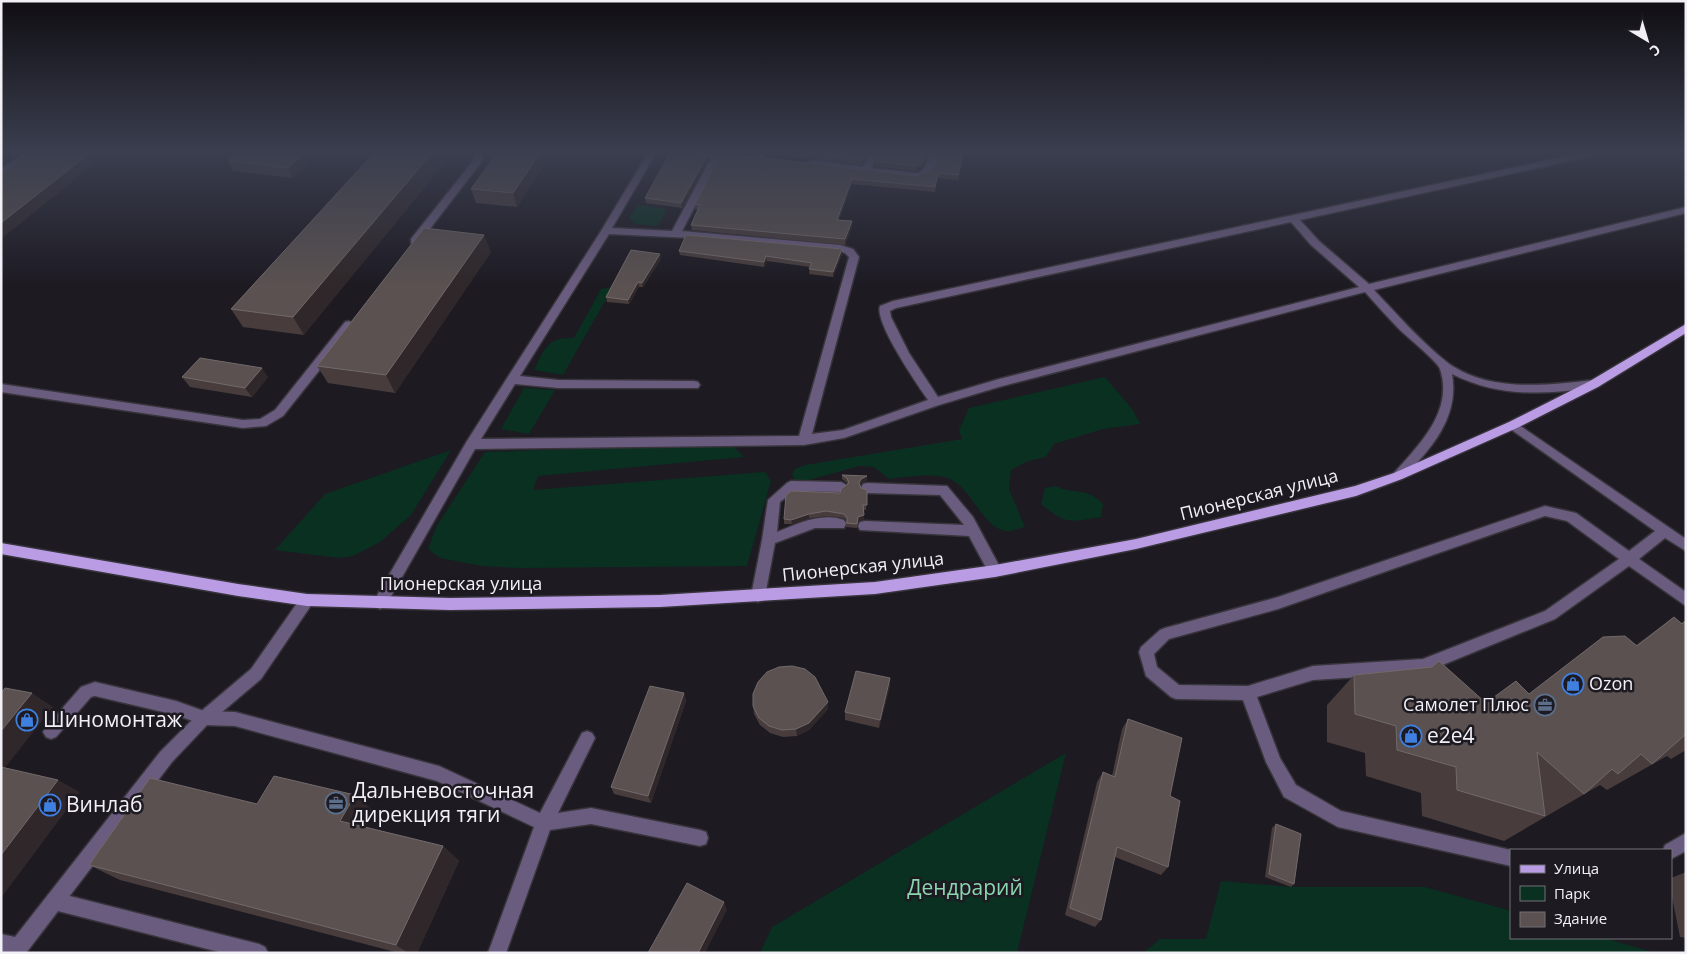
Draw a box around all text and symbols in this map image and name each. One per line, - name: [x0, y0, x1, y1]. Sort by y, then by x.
- north arrow: [1622, 15, 1672, 65]
- text: С: [1646, 40, 1665, 61]
- street label: Пионерская улица: [1177, 463, 1340, 525]
- street label: Пионерская улица: [781, 546, 945, 586]
- street label: Пионерская улица: [380, 571, 542, 595]
- place label: Ozon: [1589, 671, 1633, 695]
- shop icon: Ozon: [1561, 672, 1585, 696]
- place label: Самолет Плюс: [1403, 692, 1529, 716]
- office icon: Самолет Плюс: [1533, 693, 1557, 717]
- place label: Шиномонтаж: [43, 705, 183, 733]
- shop icon: Шиномонтаж: [15, 708, 39, 732]
- place label: е2е4: [1427, 721, 1475, 749]
- shop icon: е2е4: [1399, 724, 1423, 748]
- place label: Дальневосточная дирекция тяги: [352, 776, 534, 828]
- place label: Винлаб: [66, 790, 142, 818]
- office icon: Дальневосточная дирекция тяги: [324, 791, 348, 815]
- shop icon: Винлаб: [38, 793, 62, 817]
- legend: [1510, 849, 1672, 939]
- text: Улица: [1554, 858, 1599, 878]
- park label: Дендрарий: [907, 873, 1023, 901]
- text: Парк: [1554, 883, 1590, 903]
- text: Здание: [1554, 908, 1607, 928]

